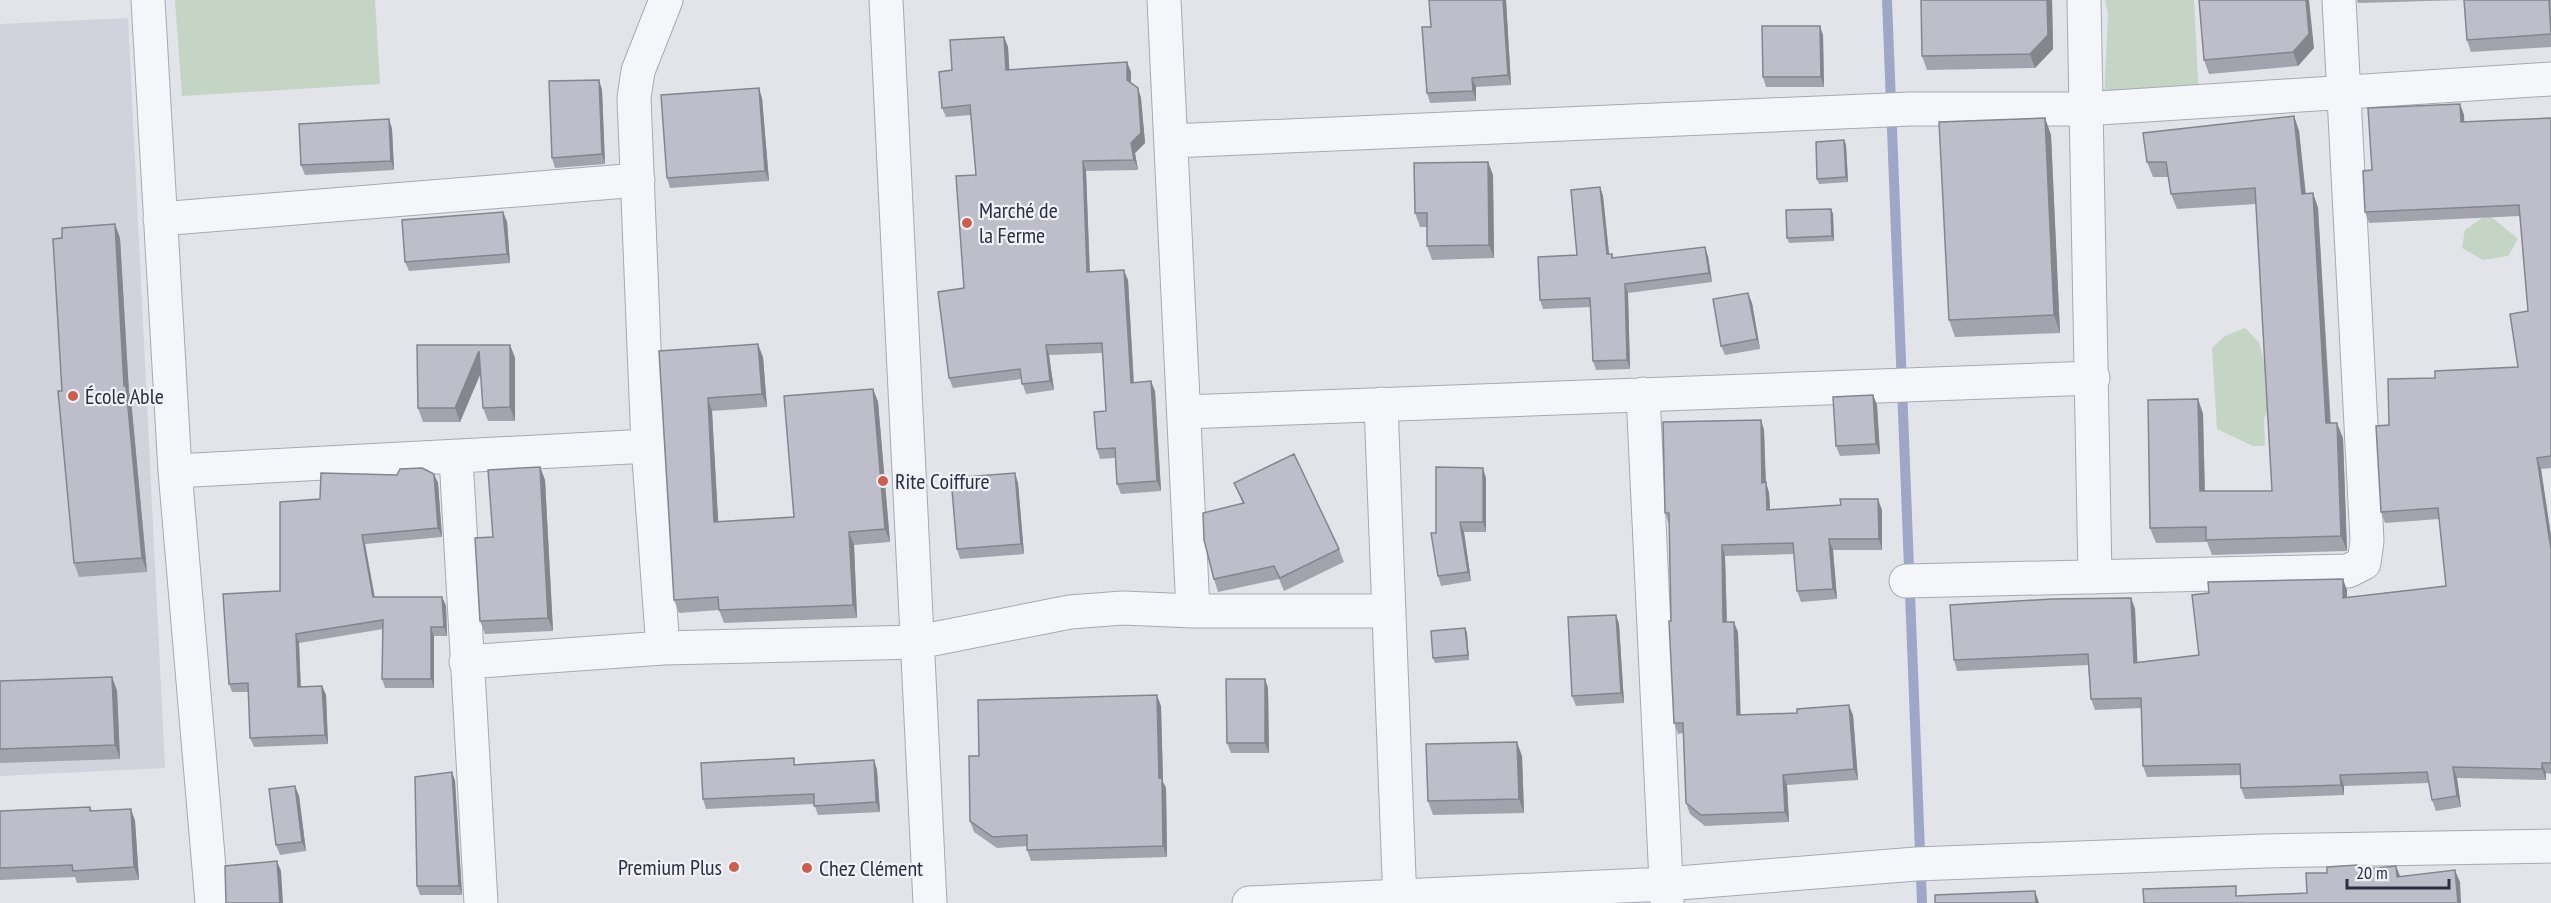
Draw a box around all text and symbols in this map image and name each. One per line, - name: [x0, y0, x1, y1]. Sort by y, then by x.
- place label: Marché de la Ferme: [979, 196, 1058, 249]
- marker: Marché de la Ferme: [960, 216, 974, 230]
- place label: École Able: [85, 382, 164, 410]
- marker: École Able: [66, 389, 80, 403]
- place label: Rite Coiffure: [895, 467, 990, 495]
- marker: Rite Coiffure: [876, 474, 890, 488]
- scale bar: [2347, 852, 2449, 890]
- place label: Premium Plus: [618, 853, 722, 881]
- place label: Chez Clément: [819, 854, 923, 882]
- marker: Premium Plus: [727, 860, 741, 874]
- marker: Chez Clément: [800, 861, 814, 875]
- text: 20 m: [2356, 861, 2388, 884]

